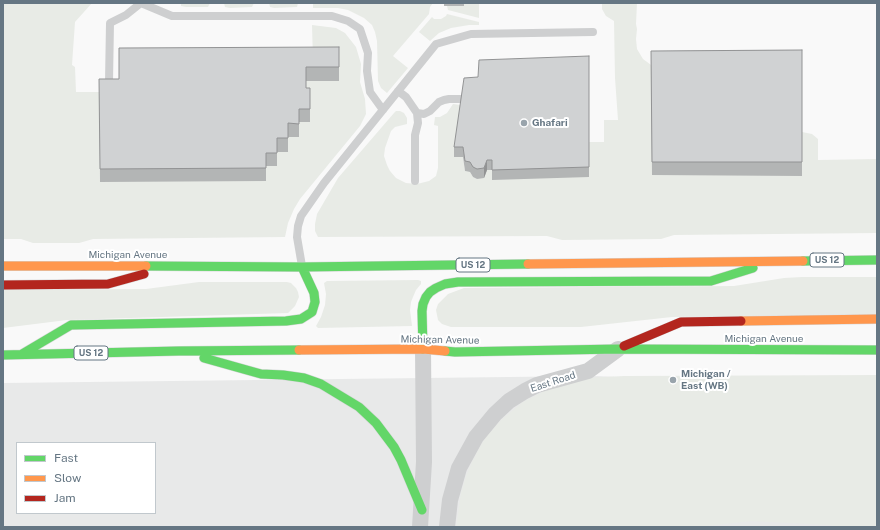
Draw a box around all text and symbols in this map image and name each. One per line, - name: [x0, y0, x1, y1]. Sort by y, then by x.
- place label: Ghafari: [532, 117, 568, 129]
- marker: Ghafari: [519, 118, 529, 128]
- street label: Michigan Avenue: [88, 249, 168, 261]
- road number: US 12: [810, 253, 844, 267]
- road number: US 12: [456, 258, 490, 272]
- street label: Michigan Avenue: [400, 333, 480, 347]
- street label: Michigan Avenue: [724, 333, 804, 345]
- road number: US 12: [74, 346, 108, 360]
- place label: Michigan / East (WB): [681, 368, 731, 392]
- street label: East Road: [529, 369, 577, 395]
- marker: Michigan / East (WB): [668, 375, 678, 385]
- legend: [16, 442, 156, 514]
- text: Fast: [54, 451, 78, 465]
- text: Slow: [54, 471, 81, 485]
- text: Jam: [54, 491, 76, 505]

